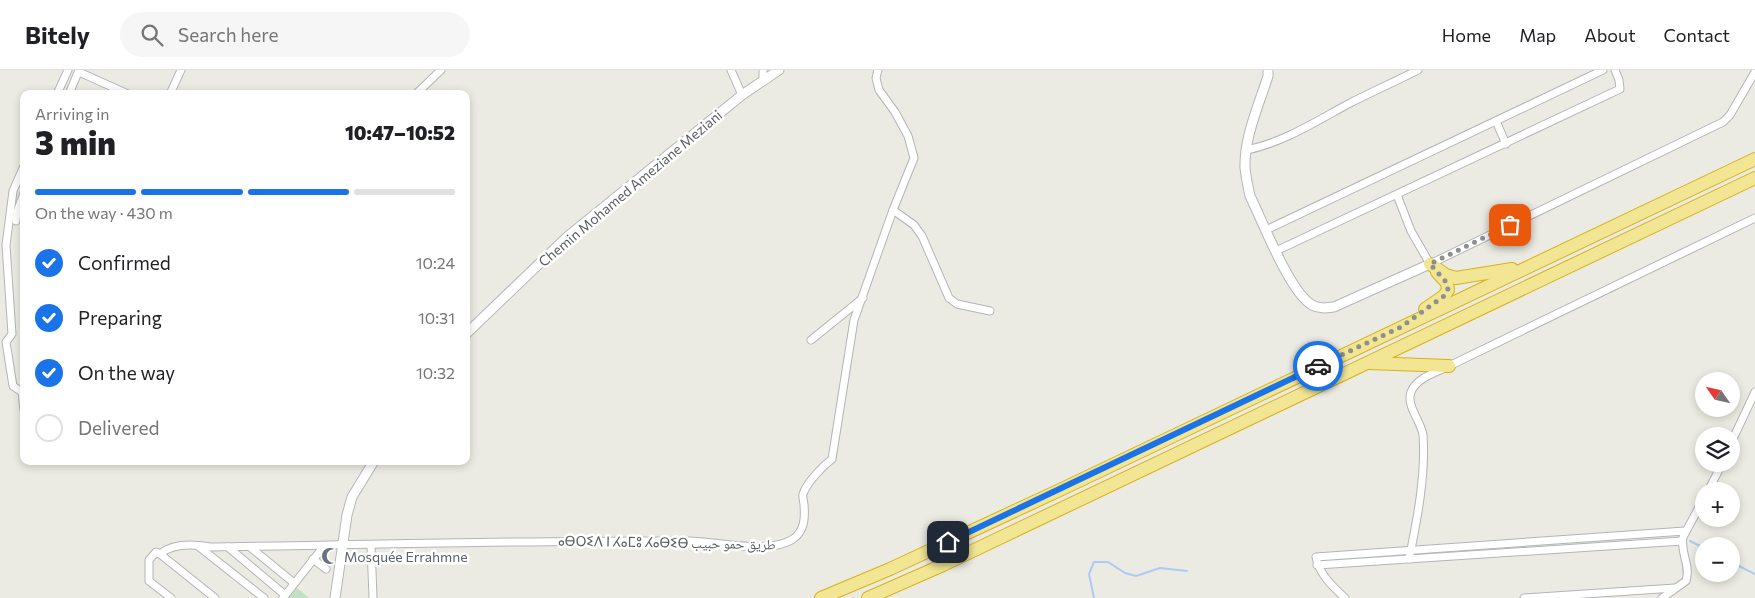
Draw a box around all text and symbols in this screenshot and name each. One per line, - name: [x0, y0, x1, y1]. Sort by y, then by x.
- search box: [120, 12, 470, 57]
- text: Bitely: [25, 20, 90, 49]
- icon: search: [138, 21, 166, 49]
- text: Search here: [178, 23, 278, 46]
- text: Home: [1442, 24, 1491, 46]
- text: Map: [1519, 24, 1556, 46]
- text: About: [1584, 24, 1636, 46]
- text: Contact: [1664, 24, 1730, 46]
- text: Arriving in: [35, 104, 109, 123]
- street label: Chemin Mohamed Ameziane Meziani: [535, 106, 725, 270]
- text: 10:47–10:52: [345, 121, 455, 144]
- text: 3 min: [35, 122, 116, 162]
- text: On the way · 430 m: [35, 203, 173, 222]
- pin: [1489, 204, 1531, 246]
- icon: bag: [1496, 211, 1524, 239]
- icon: check: [35, 249, 63, 277]
- text: Confirmed: [78, 251, 171, 274]
- text: 10:24: [416, 253, 455, 272]
- icon: check: [35, 304, 63, 332]
- text: Preparing: [78, 306, 162, 329]
- text: 10:31: [418, 308, 455, 327]
- courier: [1293, 341, 1343, 391]
- icon: car: [1304, 352, 1332, 380]
- icon: check: [35, 359, 63, 387]
- text: On the way: [78, 361, 175, 384]
- text: 10:32: [416, 363, 455, 382]
- north arrow: [1695, 372, 1740, 418]
- map controls: [1695, 372, 1740, 582]
- text: Delivered: [78, 416, 159, 439]
- button: layers: [1695, 427, 1740, 472]
- button: +: [1695, 482, 1740, 527]
- pin: [927, 521, 969, 563]
- icon: home: [934, 528, 962, 556]
- street label: ⴰⴱⵔⵉⴷ ⵏ ⵃⴰⵎⵓ ⵃⴰⴱⵉⴱ طريق حمو حبيب: [558, 532, 776, 554]
- button: −: [1695, 537, 1740, 582]
- mosque icon: Mosquée Errahmne: [320, 546, 340, 566]
- place label: Mosquée Errahmne: [344, 548, 468, 565]

